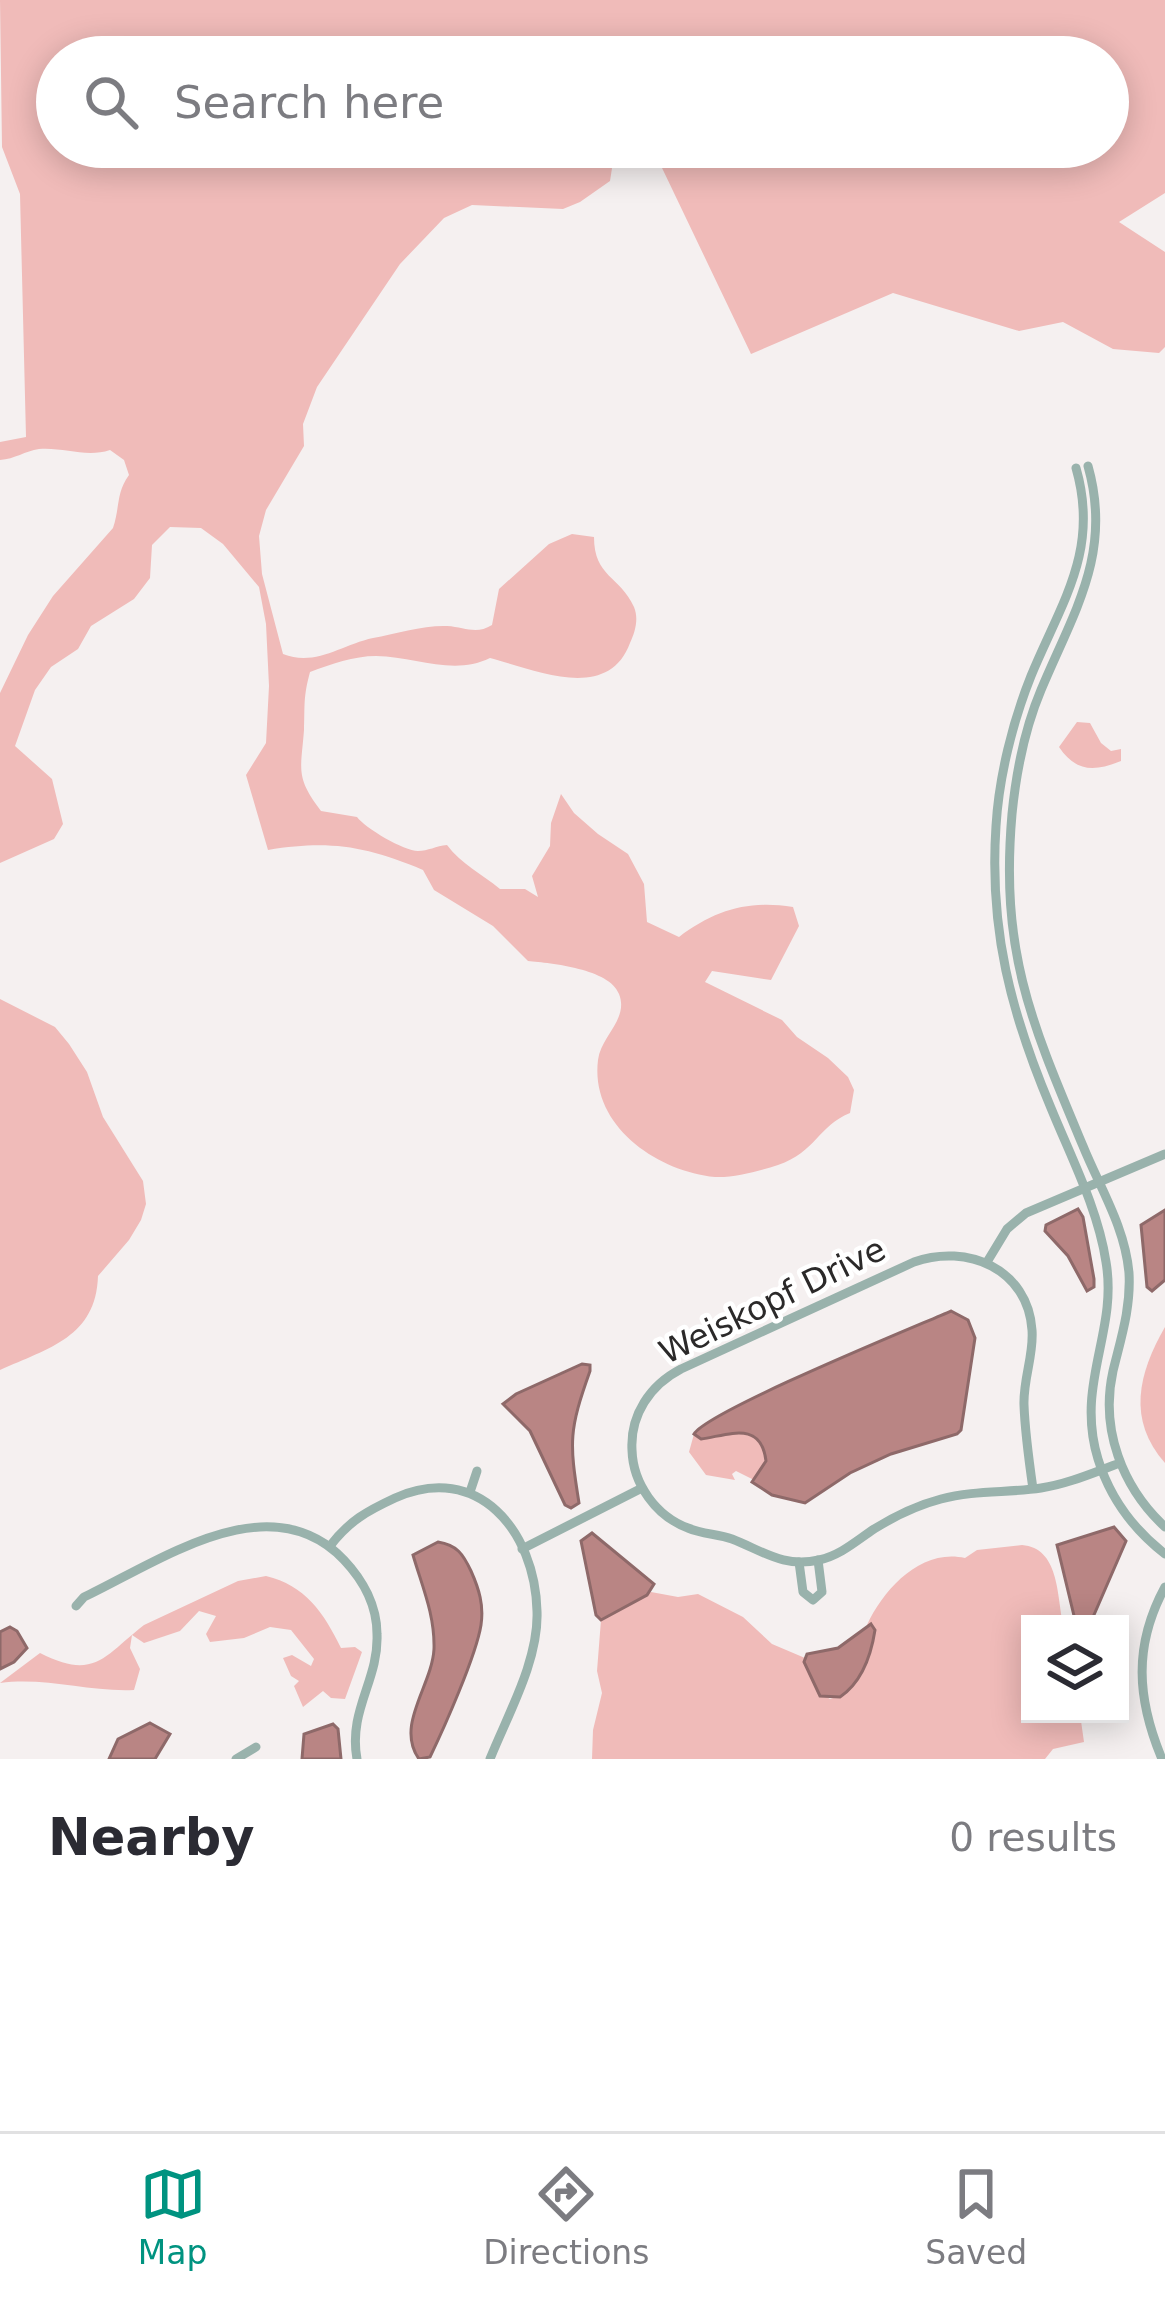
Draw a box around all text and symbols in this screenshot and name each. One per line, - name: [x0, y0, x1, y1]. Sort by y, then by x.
- search box: [36, 36, 1129, 168]
- icon: search: [78, 69, 144, 135]
- text: Search here: [174, 76, 444, 129]
- street label: Weiskopf Drive: [653, 1229, 892, 1372]
- map controls: [1021, 1615, 1129, 1723]
- button: layers: [1021, 1615, 1129, 1723]
- text: Nearby: [48, 1808, 255, 1867]
- text: 0 results: [949, 1815, 1117, 1860]
- tab: Map: [138, 2161, 208, 2272]
- tab: Directions: [483, 2161, 649, 2272]
- tab: Saved: [925, 2161, 1027, 2272]

